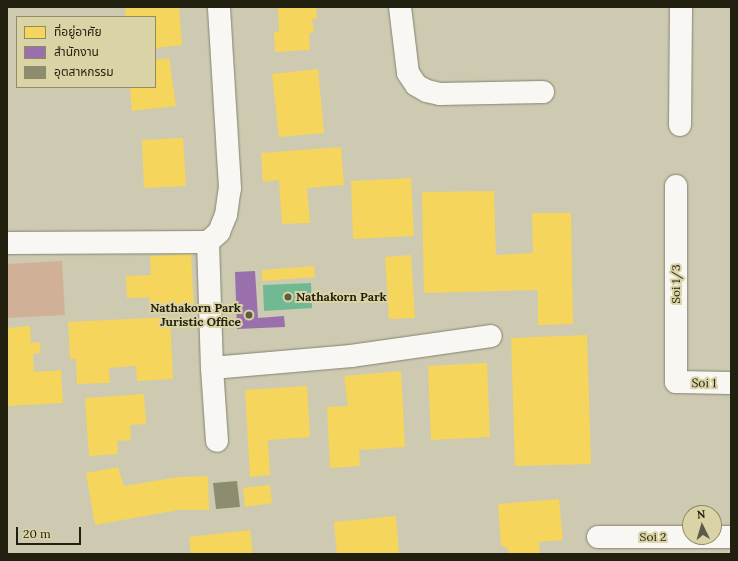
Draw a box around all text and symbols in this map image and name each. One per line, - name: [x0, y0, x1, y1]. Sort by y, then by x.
- legend: [16, 16, 156, 88]
- text: ที่อยู่อาศัย: [54, 24, 102, 39]
- text: สำนักงาน: [54, 44, 99, 59]
- text: อุตสาหกรรม: [54, 64, 114, 79]
- street label: Soi 1/3: [669, 264, 683, 304]
- place label: Nathakorn Park: [296, 290, 387, 304]
- marker: Nathakorn Park: [283, 292, 293, 302]
- place label: Nathakorn Park Juristic Office: [150, 301, 241, 329]
- marker: Nathakorn Park Juristic Office: [244, 310, 254, 320]
- street label: Soi 1: [692, 376, 716, 390]
- north arrow: [682, 505, 722, 545]
- text: N: [696, 507, 706, 521]
- scale bar: [18, 519, 83, 545]
- text: 20 m: [23, 526, 51, 541]
- street label: Soi 2: [640, 530, 666, 544]

